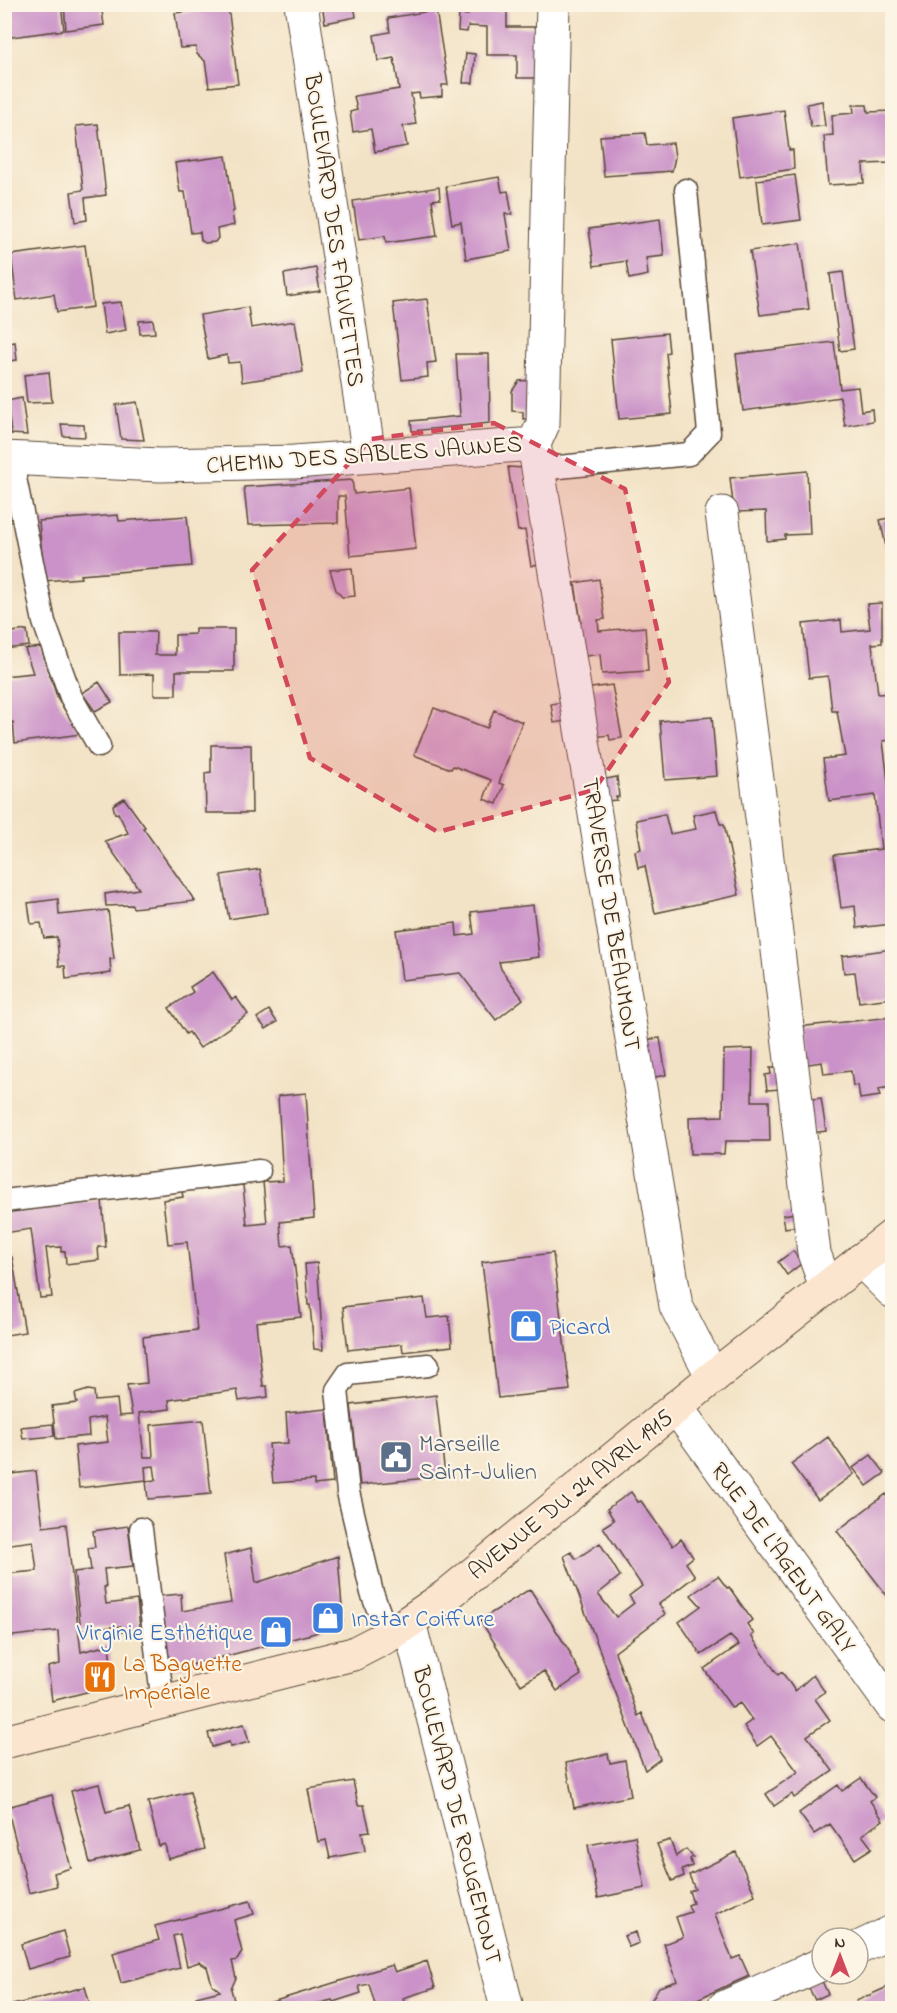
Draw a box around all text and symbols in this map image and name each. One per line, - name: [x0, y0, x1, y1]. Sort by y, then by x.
- street label: BOULEVARD DES FAUVETTES: [293, 71, 372, 389]
- street label: CHEMIN DES SABLES JAUNES: [205, 428, 523, 485]
- street label: TRAVERSE DE BEAUMONT: [571, 775, 648, 1054]
- shop icon: Picard: [508, 1308, 544, 1344]
- place label: Picard: [549, 1311, 611, 1346]
- street label: AVENUE DU 24 AVRIL 1915: [461, 1402, 682, 1590]
- place label: Marseille Saint-Julien: [419, 1428, 537, 1491]
- public building icon: Marseille Saint-Julien: [378, 1439, 414, 1475]
- street label: RUE DE L'AGENT GALY: [701, 1456, 863, 1661]
- shop icon: Instar Coiffure: [310, 1600, 346, 1636]
- place label: Instar Coiffure: [351, 1603, 494, 1638]
- shop icon: Virginie Esthétique: [258, 1614, 294, 1650]
- place label: Virginie Esthétique: [76, 1617, 253, 1652]
- place label: La Baguette Impériale: [123, 1648, 242, 1711]
- restaurant icon: La Baguette Impériale: [82, 1659, 118, 1695]
- street label: BOULEVARD DE ROUGEMONT: [401, 1662, 510, 1969]
- north arrow: [810, 1926, 870, 1986]
- text: N: [835, 1931, 846, 1955]

